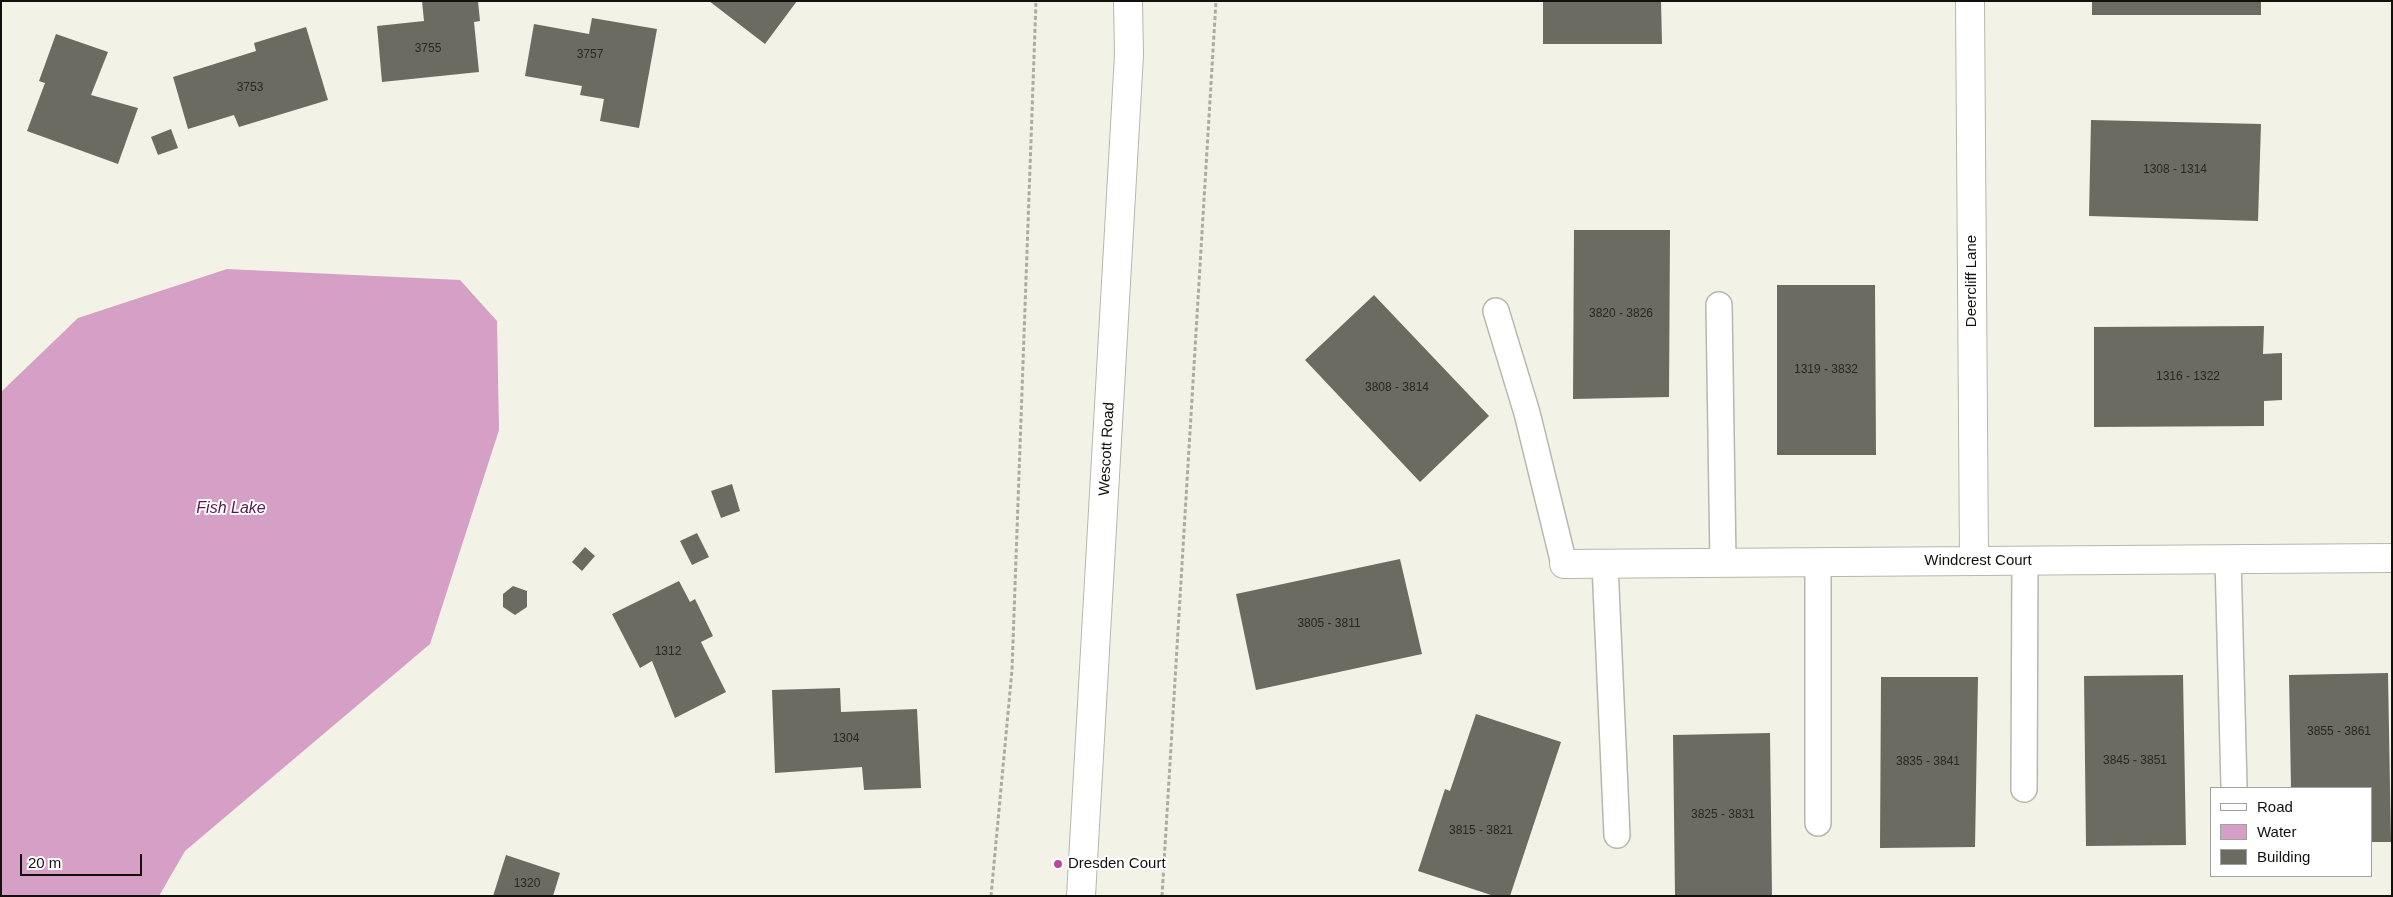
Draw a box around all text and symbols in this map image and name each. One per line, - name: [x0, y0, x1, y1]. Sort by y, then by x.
- house number: 3755: [415, 42, 441, 56]
- house number: 3757: [577, 48, 603, 62]
- house number: 3753: [237, 81, 263, 95]
- house number: 1308 - 1314: [2143, 163, 2207, 177]
- street label: Deercliff Lane: [1963, 235, 1981, 327]
- house number: 3820 - 3826: [1589, 307, 1653, 321]
- house number: 1319 - 3832: [1794, 363, 1858, 377]
- house number: 1316 - 1322: [2156, 370, 2220, 384]
- house number: 3808 - 3814: [1365, 381, 1429, 395]
- street label: Wescott Road: [1096, 402, 1118, 496]
- water label: Fish Lake: [196, 499, 266, 519]
- street label: Windcrest Court: [1924, 552, 2032, 570]
- house number: 3805 - 3811: [1297, 617, 1361, 631]
- house number: 1312: [655, 645, 681, 659]
- house number: 3855 - 3861: [2307, 725, 2371, 739]
- house number: 1304: [833, 732, 859, 746]
- house number: 3845 - 3851: [2103, 754, 2167, 768]
- house number: 3835 - 3841: [1896, 755, 1960, 769]
- legend: [2210, 787, 2373, 877]
- text: Road: [2257, 798, 2293, 815]
- house number: 3825 - 3831: [1691, 808, 1755, 822]
- text: Water: [2257, 823, 2296, 840]
- house number: 3815 - 3821: [1449, 824, 1513, 838]
- scale bar: [22, 844, 145, 876]
- text: Building: [2257, 848, 2310, 865]
- text: 20 m: [28, 854, 61, 871]
- place label: Dresden Court: [1068, 855, 1166, 873]
- marker: Dresden Court: [1052, 858, 1064, 870]
- house number: 1320: [514, 877, 540, 891]

